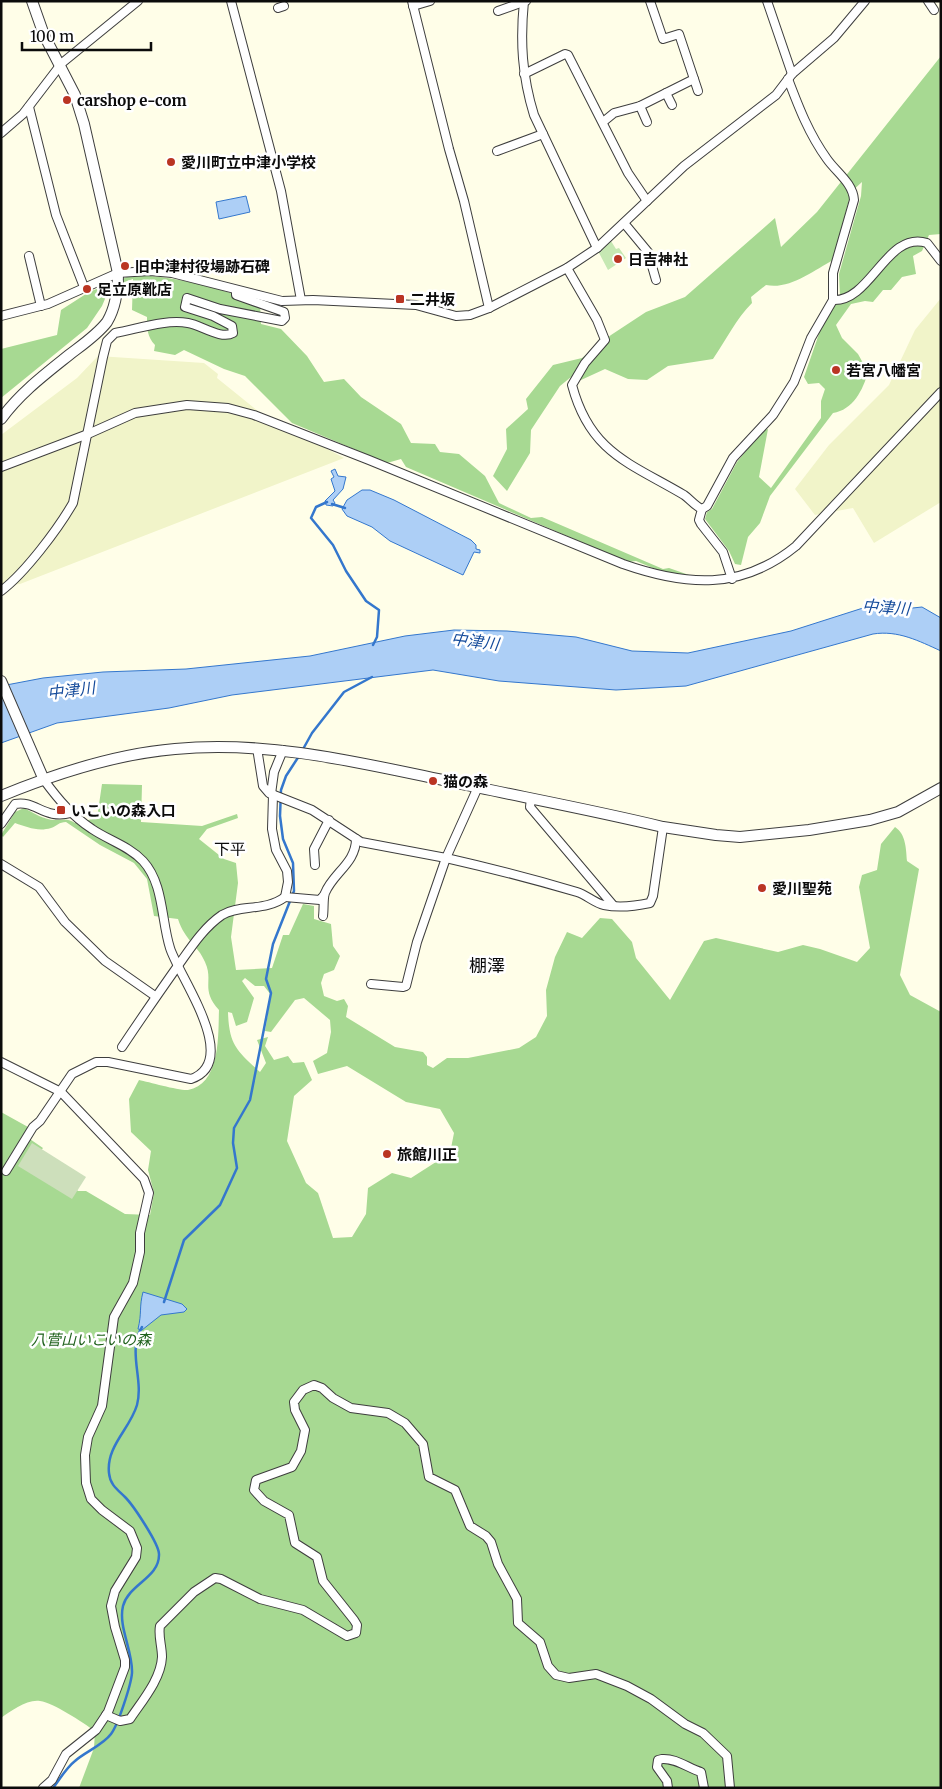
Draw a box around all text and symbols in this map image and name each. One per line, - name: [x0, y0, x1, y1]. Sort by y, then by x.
- scale bar: [22, 20, 151, 52]
- text: 100 m: [30, 27, 74, 46]
- place label: carshop e-com: [77, 91, 187, 110]
- marker: carshop e-com: [61, 94, 73, 106]
- place label: 愛川町立中津小学校: [181, 153, 316, 172]
- marker: 愛川町立中津小学校: [165, 156, 177, 168]
- place label: 日吉神社: [628, 250, 688, 269]
- marker: 日吉神社: [612, 253, 624, 265]
- place label: 旧中津村役場跡石碑: [135, 257, 270, 276]
- marker: 旧中津村役場跡石碑: [119, 260, 131, 272]
- place label: 足立原靴店: [97, 280, 172, 299]
- marker: 足立原靴店: [81, 283, 93, 295]
- place label: 二井坂: [410, 290, 455, 309]
- marker: 二井坂: [394, 293, 406, 305]
- place label: 若宮八幡宮: [846, 361, 921, 380]
- marker: 若宮八幡宮: [830, 364, 842, 376]
- water label: 中津川: [861, 595, 913, 619]
- water label: 中津川: [450, 628, 502, 654]
- water label: 中津川: [46, 677, 98, 703]
- place label: 猫の森: [443, 772, 488, 791]
- marker: 猫の森: [427, 775, 439, 787]
- place label: いこいの森入口: [71, 801, 176, 820]
- marker: いこいの森入口: [55, 804, 67, 816]
- district label: 下平: [214, 839, 246, 859]
- place label: 愛川聖苑: [772, 879, 832, 898]
- marker: 愛川聖苑: [756, 882, 768, 894]
- district label: 棚澤: [469, 954, 505, 977]
- place label: 旅館川正: [397, 1145, 457, 1164]
- marker: 旅館川正: [381, 1148, 393, 1160]
- park label: 八菅山いこいの森: [31, 1330, 153, 1349]

